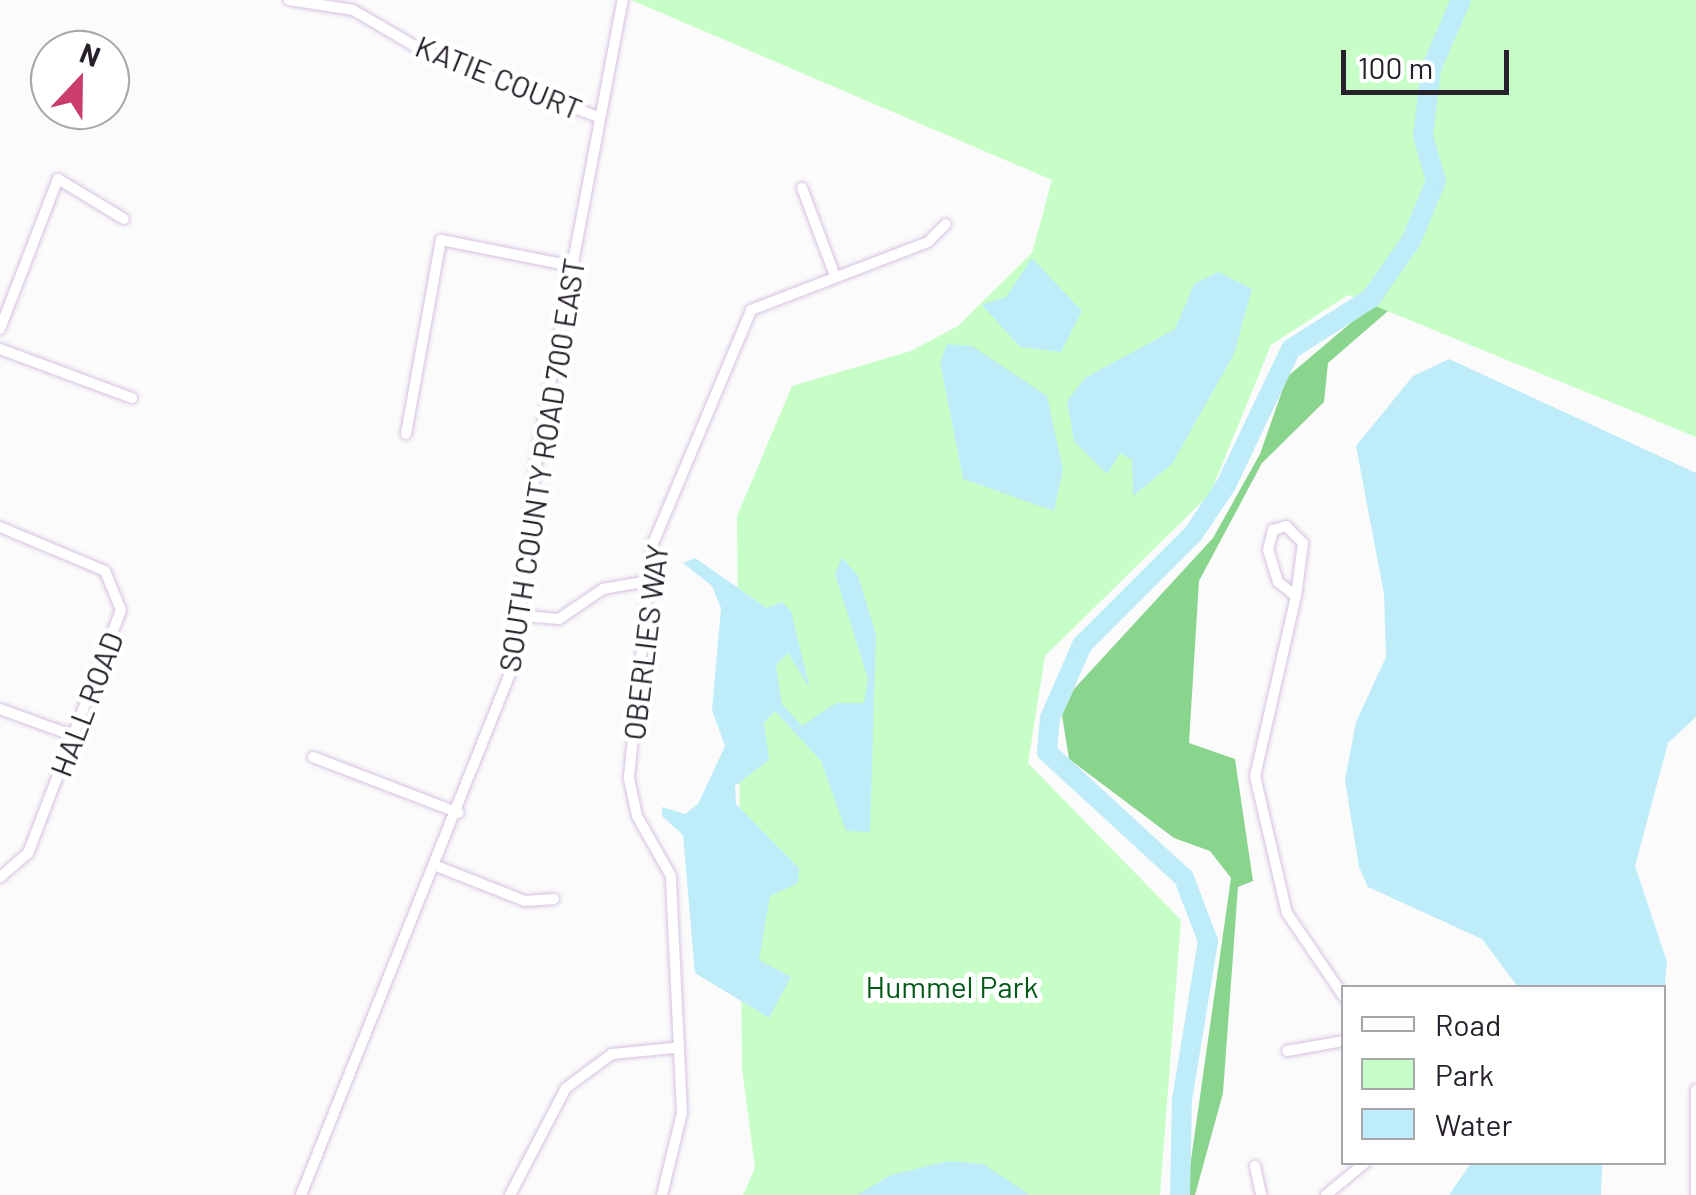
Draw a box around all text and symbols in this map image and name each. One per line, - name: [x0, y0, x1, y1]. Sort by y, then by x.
- street label: KATIE COURT: [411, 27, 587, 127]
- north arrow: [30, 30, 130, 130]
- scale bar: [1346, 30, 1514, 92]
- text: N: [75, 35, 105, 73]
- text: 100 m: [1358, 49, 1433, 85]
- street label: SOUTH COUNTY ROAD 700 EAST: [491, 256, 591, 674]
- street label: OBERLIES WAY: [615, 542, 675, 742]
- street label: HALL ROAD: [42, 627, 130, 781]
- park label: Hummel Park: [866, 968, 1038, 1004]
- legend: [1341, 985, 1666, 1165]
- text: Road: [1435, 1006, 1501, 1042]
- text: Park: [1435, 1056, 1494, 1092]
- text: Water: [1435, 1106, 1513, 1142]

